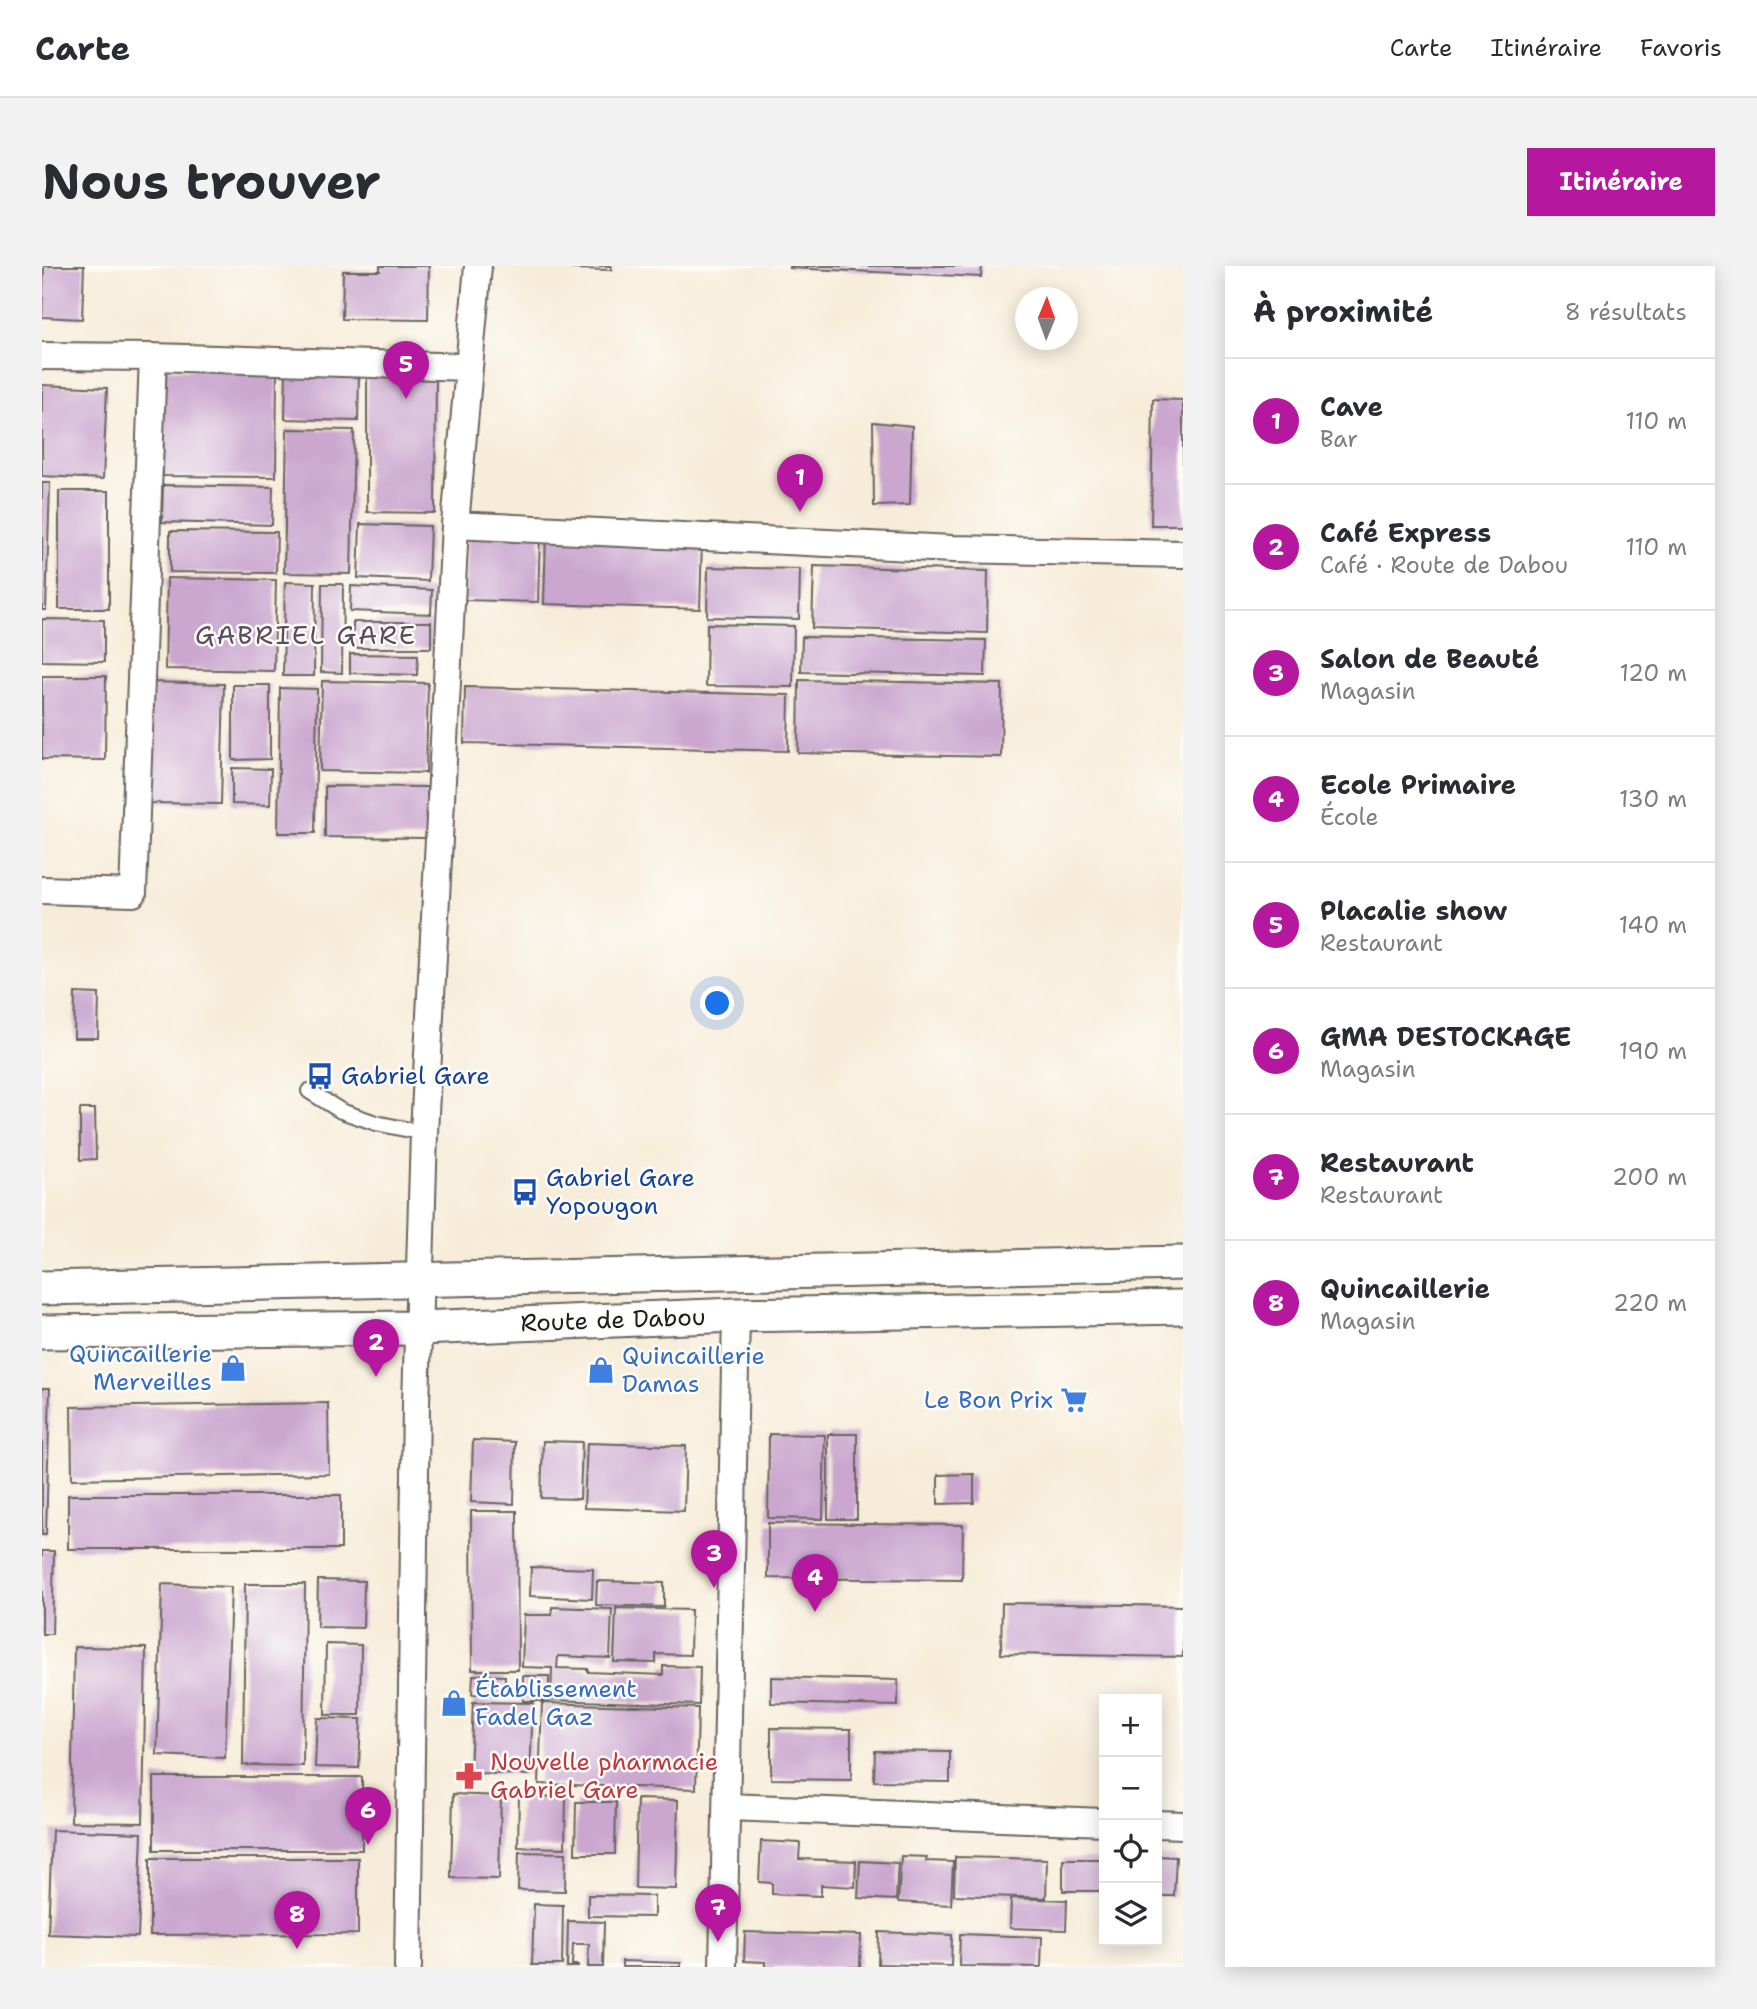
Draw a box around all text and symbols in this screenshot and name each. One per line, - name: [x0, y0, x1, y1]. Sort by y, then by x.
- text: Carte: [35, 26, 130, 71]
- text: Carte: [1390, 32, 1453, 64]
- text: Itinéraire: [1491, 32, 1602, 64]
- text: Favoris: [1640, 32, 1722, 64]
- button: Itinéraire: [1527, 148, 1715, 216]
- text: Nous trouver: [42, 149, 381, 215]
- north arrow: [1015, 287, 1078, 350]
- text: À proximité: [1253, 291, 1433, 332]
- text: 8 résultats: [1565, 297, 1687, 327]
- pin: 5: [383, 341, 429, 399]
- text: Cave: [1320, 389, 1383, 424]
- text: 1: [1271, 406, 1281, 436]
- text: 110 m: [1625, 406, 1687, 436]
- text: Bar: [1320, 424, 1358, 454]
- pin: 1: [777, 454, 823, 512]
- text: Café Express: [1320, 515, 1491, 550]
- text: 2: [1268, 532, 1284, 562]
- text: 110 m: [1625, 532, 1687, 562]
- text: Café · Route de Dabou: [1320, 550, 1568, 580]
- district label: GABRIEL GARE: [195, 617, 417, 652]
- text: Salon de Beauté: [1320, 641, 1539, 676]
- text: 3: [1268, 658, 1284, 688]
- text: 120 m: [1619, 658, 1687, 688]
- text: Magasin: [1320, 676, 1416, 706]
- text: Ecole Primaire: [1320, 767, 1516, 802]
- text: 4: [1268, 784, 1284, 814]
- text: 130 m: [1619, 784, 1687, 814]
- text: École: [1320, 802, 1379, 832]
- text: Placalie show: [1320, 893, 1507, 928]
- text: 5: [1269, 910, 1283, 940]
- text: 140 m: [1619, 910, 1687, 940]
- text: Restaurant: [1320, 928, 1443, 958]
- your location: [700, 986, 734, 1020]
- text: GMA DESTOCKAGE: [1320, 1019, 1571, 1054]
- text: 6: [1268, 1036, 1284, 1066]
- text: 190 m: [1619, 1036, 1687, 1066]
- text: Magasin: [1320, 1054, 1416, 1084]
- place label: Gabriel Gare: [341, 1060, 490, 1092]
- bus stop icon: Gabriel Gare: [305, 1061, 335, 1091]
- text: Restaurant: [1320, 1145, 1474, 1180]
- place label: Gabriel Gare Yopougon: [546, 1162, 695, 1222]
- text: 7: [1268, 1162, 1284, 1192]
- text: 200 m: [1612, 1162, 1687, 1192]
- bus stop icon: Gabriel Gare Yopougon: [510, 1177, 540, 1207]
- text: Restaurant: [1320, 1180, 1443, 1210]
- text: Quincaillerie: [1320, 1271, 1490, 1306]
- text: 8: [1268, 1288, 1284, 1318]
- text: 220 m: [1613, 1288, 1687, 1318]
- street label: Route de Dabou: [520, 1301, 706, 1339]
- text: Magasin: [1320, 1306, 1416, 1336]
- pin: 2: [353, 1319, 399, 1377]
- place label: Quincaillerie Merveilles: [69, 1338, 212, 1398]
- place label: Quincaillerie Damas: [622, 1340, 765, 1400]
- shop icon: Quincaillerie Merveilles: [218, 1353, 248, 1383]
- shop icon: Quincaillerie Damas: [586, 1355, 616, 1385]
- place label: Le Bon Prix: [924, 1384, 1053, 1416]
- supermarket icon: Le Bon Prix: [1059, 1385, 1089, 1415]
- pin: 3: [691, 1530, 737, 1588]
- pin: 4: [792, 1554, 838, 1612]
- place label: Établissement Fadel Gaz: [475, 1673, 637, 1733]
- shop icon: Établissement Fadel Gaz: [439, 1688, 469, 1718]
- map controls: [1099, 1694, 1162, 1946]
- button: +: [1099, 1694, 1162, 1757]
- place label: Nouvelle pharmacie Gabriel Gare: [490, 1746, 718, 1806]
- button: −: [1099, 1757, 1162, 1820]
- pharmacy icon: Nouvelle pharmacie Gabriel Gare: [454, 1761, 484, 1791]
- pin: 6: [345, 1787, 391, 1845]
- button: locate: [1099, 1820, 1162, 1883]
- button: layers: [1099, 1883, 1162, 1946]
- pin: 7: [695, 1884, 741, 1942]
- pin: 8: [274, 1891, 320, 1949]

